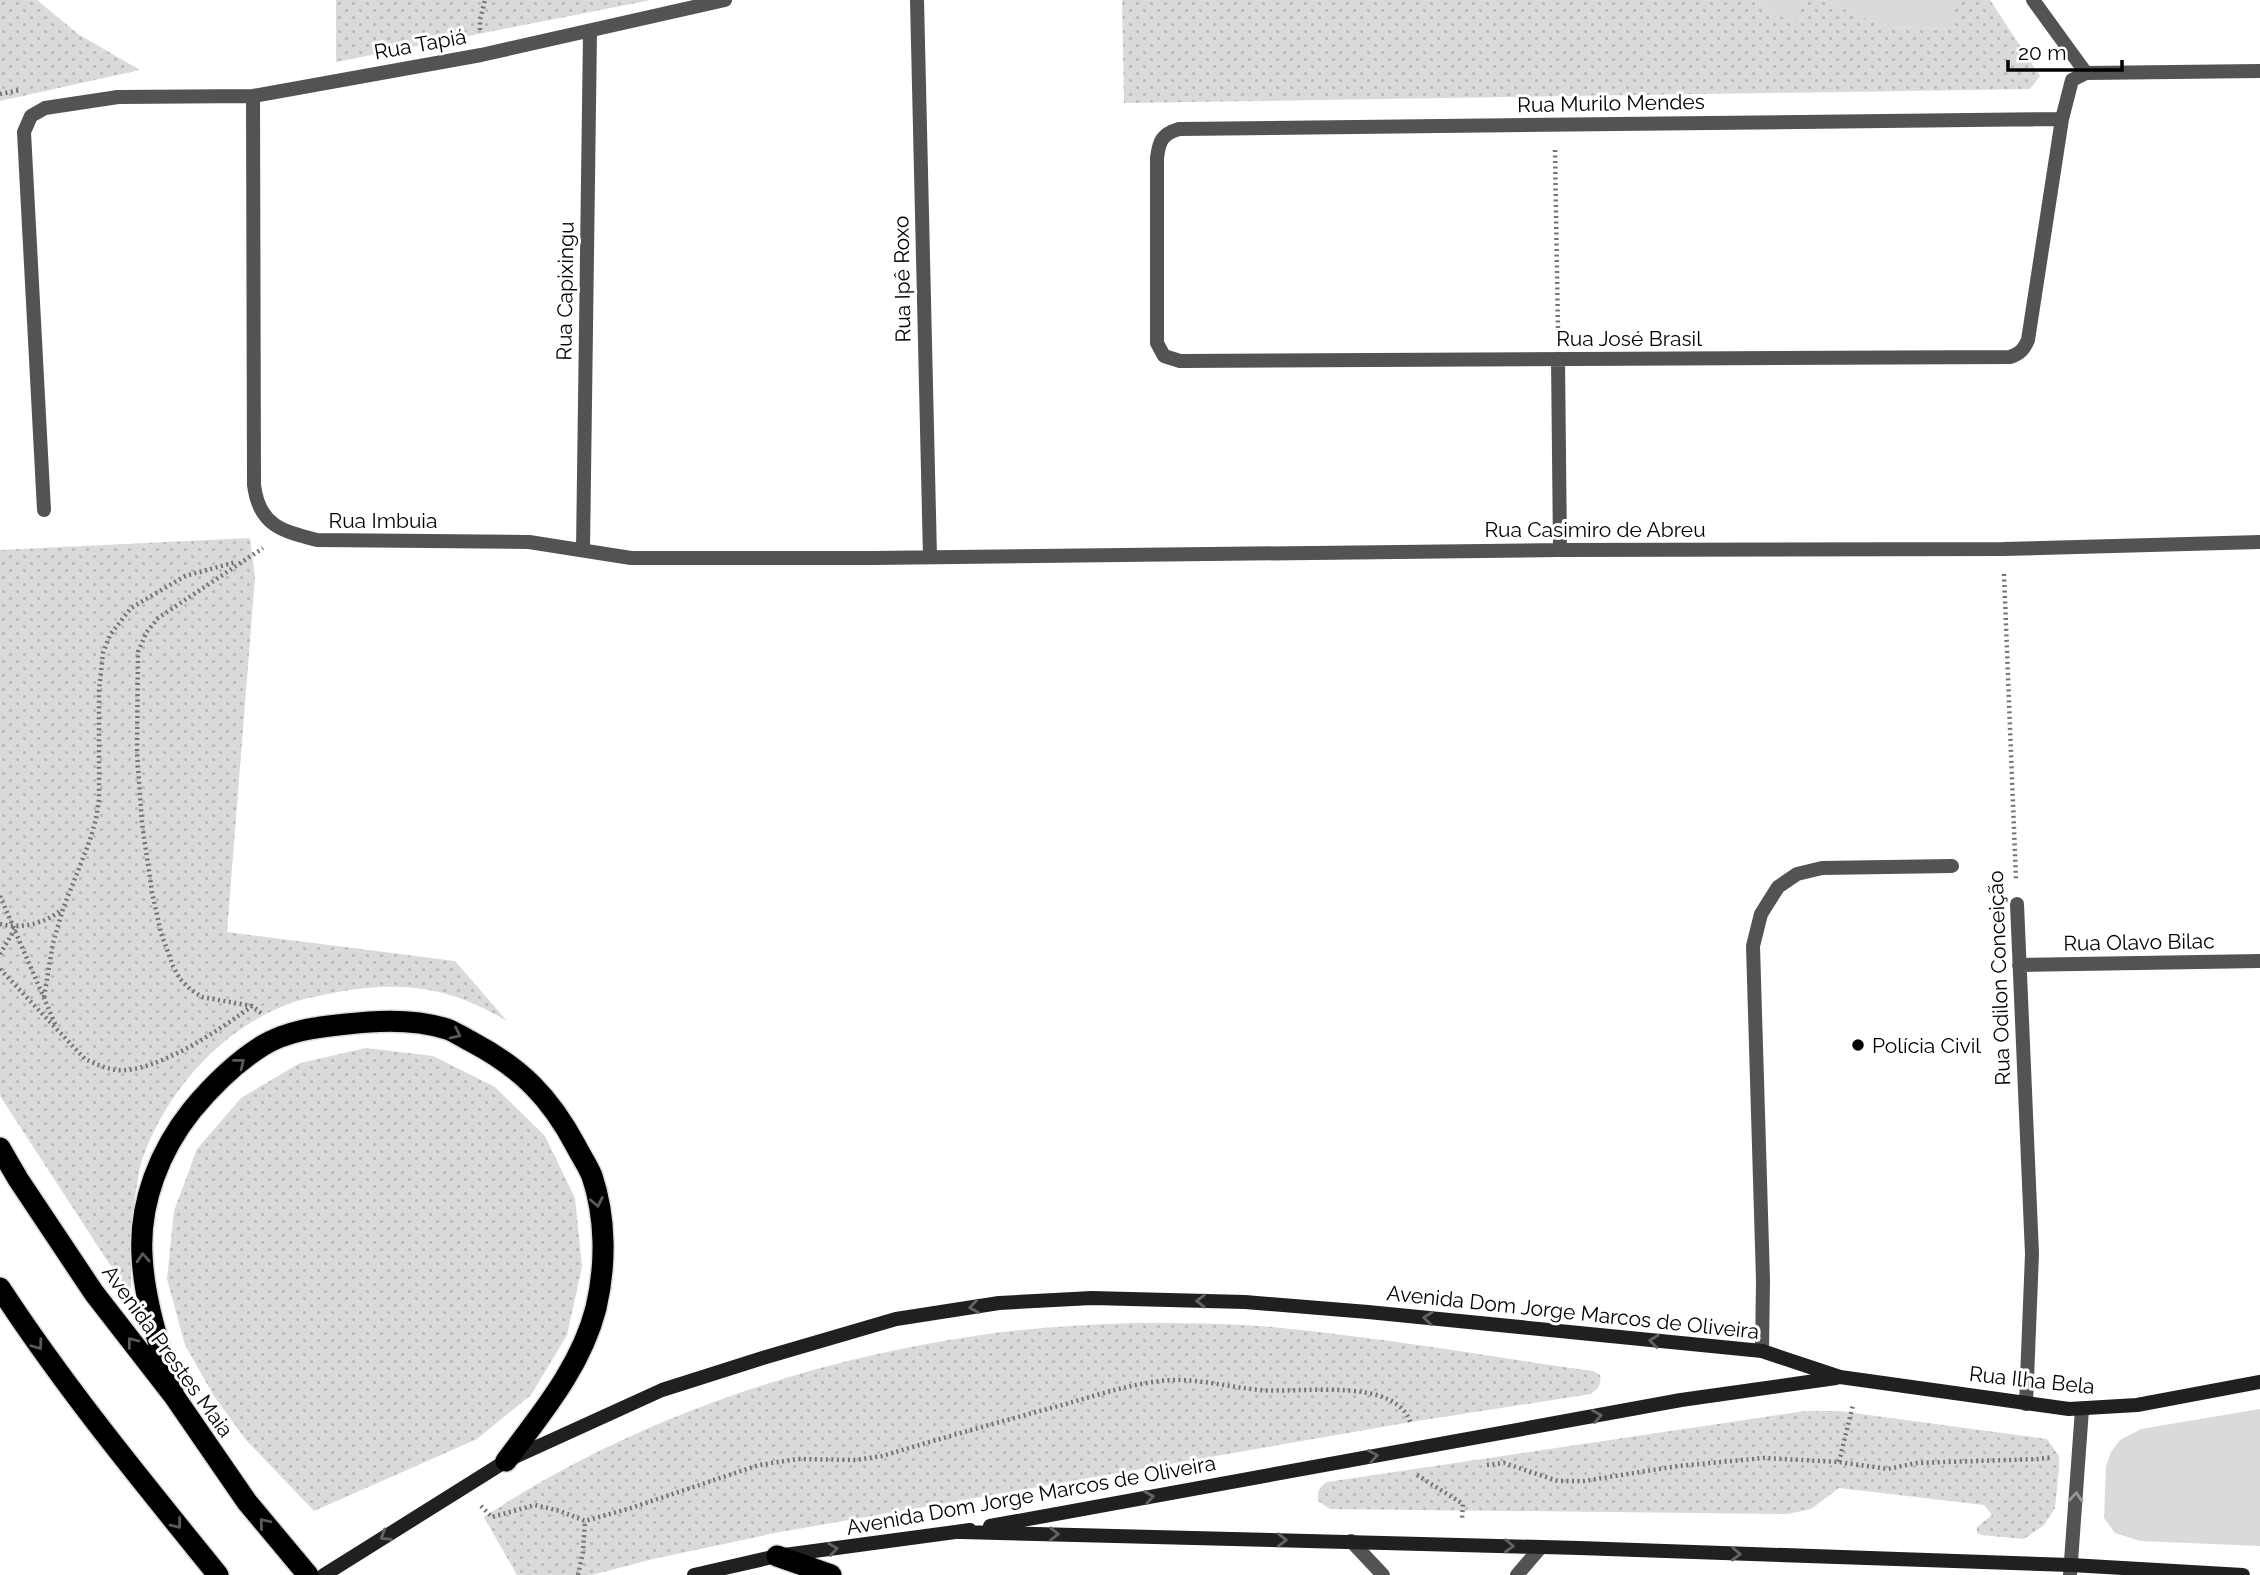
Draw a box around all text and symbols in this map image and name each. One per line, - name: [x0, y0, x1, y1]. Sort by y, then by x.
- street label: Rua Tapiá: [372, 24, 468, 64]
- scale bar: [2008, 28, 2122, 72]
- text: 20 m: [2018, 40, 2066, 65]
- street label: Rua Murilo Mendes: [1517, 89, 1705, 117]
- street label: Rua Ipê Roxo: [888, 215, 916, 343]
- street label: Rua Capixingu: [551, 221, 579, 361]
- street label: Rua José Brasil: [1556, 326, 1702, 351]
- street label: Rua Imbuia: [329, 508, 437, 533]
- street label: Rua Casimiro de Abreu: [1484, 517, 1706, 542]
- street label: Rua Odilon Conceição: [1983, 870, 2015, 1086]
- street label: Rua Olavo Bilac: [2063, 928, 2215, 956]
- one-way arrow: [449, 1026, 461, 1040]
- place label: Polícia Civil: [1872, 1033, 1981, 1058]
- marker: Polícia Civil: [1850, 1037, 1866, 1053]
- one-way arrow: [232, 1058, 245, 1071]
- one-way arrow: [588, 1196, 603, 1208]
- one-way arrow: [136, 1252, 151, 1263]
- street label: Avenida Prestes Maia: [97, 1260, 239, 1442]
- street label: Avenida Dom Jorge Marcos de Oliveira: [1385, 1280, 1761, 1344]
- one-way arrow: [1196, 1293, 1206, 1309]
- one-way arrow: [968, 1299, 980, 1314]
- one-way arrow: [1422, 1310, 1434, 1325]
- one-way arrow: [1649, 1333, 1660, 1348]
- one-way arrow: [30, 1337, 42, 1350]
- one-way arrow: [127, 1337, 140, 1350]
- street label: Rua Ilha Bela: [1968, 1361, 2096, 1399]
- one-way arrow: [1591, 1409, 1603, 1424]
- street label: Avenida Dom Jorge Marcos de Oliveira: [844, 1450, 1218, 1540]
- one-way arrow: [1367, 1450, 1379, 1465]
- one-way arrow: [1143, 1491, 1155, 1506]
- one-way arrow: [2068, 1491, 2083, 1502]
- one-way arrow: [169, 1516, 181, 1529]
- one-way arrow: [260, 1518, 272, 1531]
- one-way arrow: [1049, 1526, 1060, 1542]
- one-way arrow: [380, 1528, 393, 1541]
- one-way arrow: [1276, 1532, 1287, 1547]
- one-way arrow: [1504, 1538, 1515, 1554]
- one-way arrow: [827, 1542, 839, 1557]
- one-way arrow: [1731, 1546, 1742, 1561]

